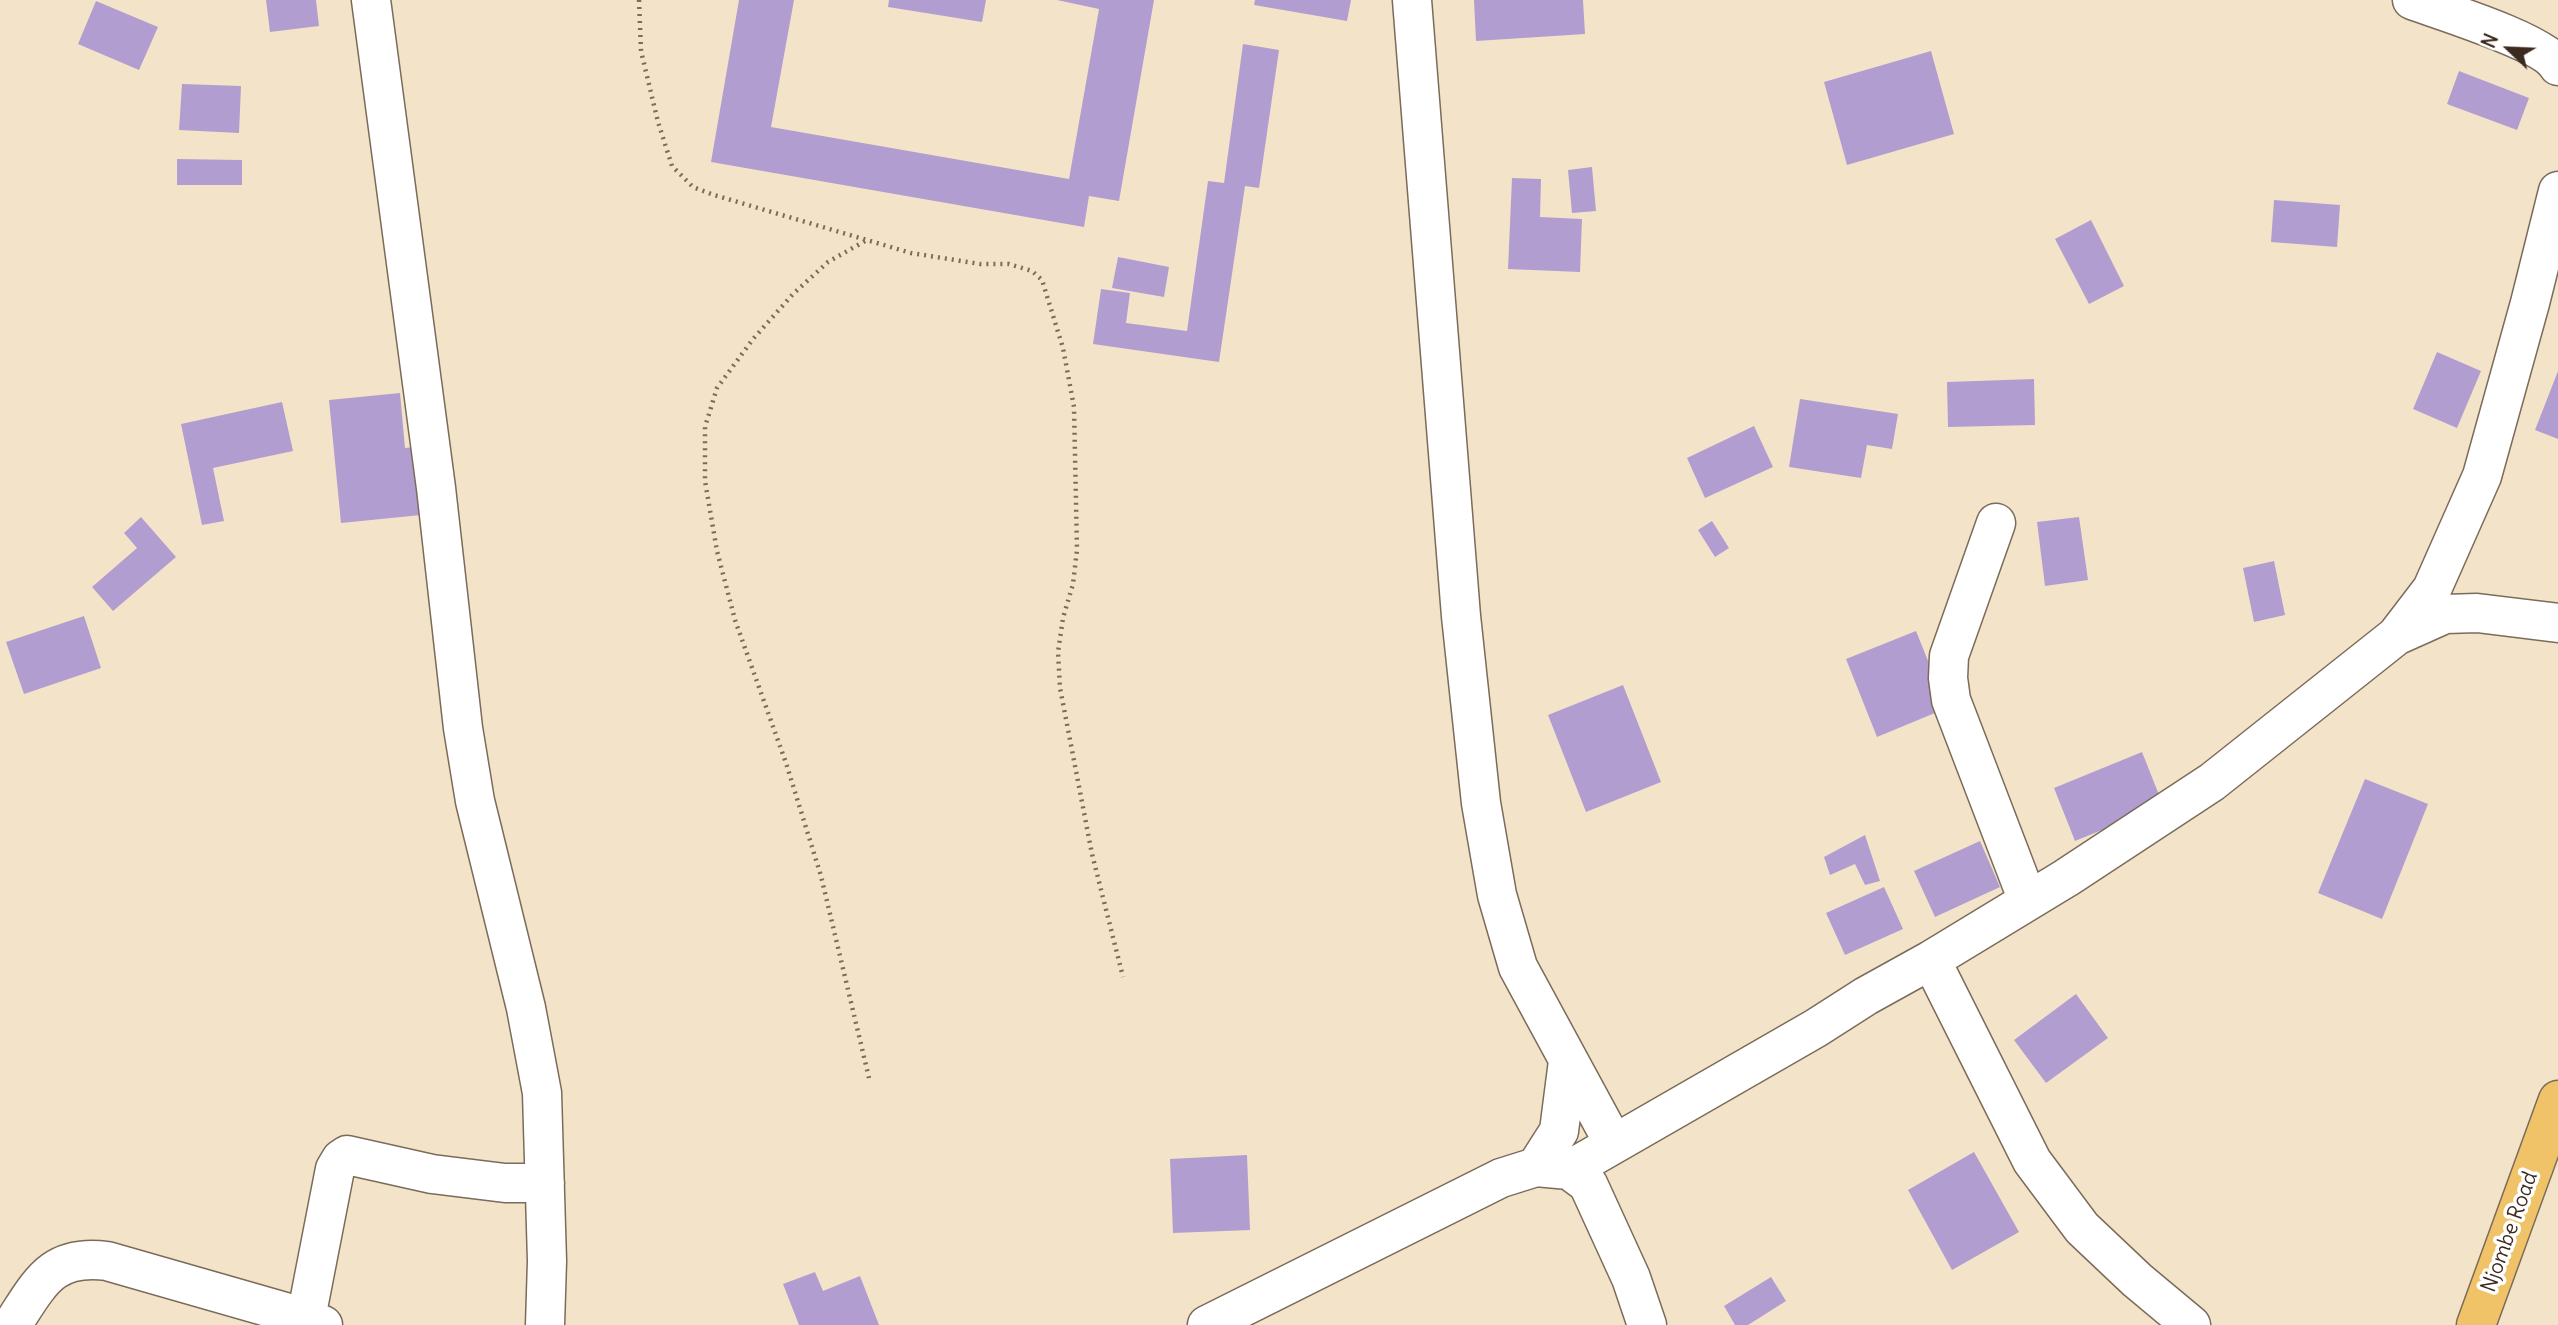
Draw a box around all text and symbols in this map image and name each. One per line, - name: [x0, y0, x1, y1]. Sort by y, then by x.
- north arrow: [2474, 14, 2544, 84]
- text: N: [2476, 30, 2503, 52]
- street label: Njombe Road: [2477, 1168, 2543, 1296]

